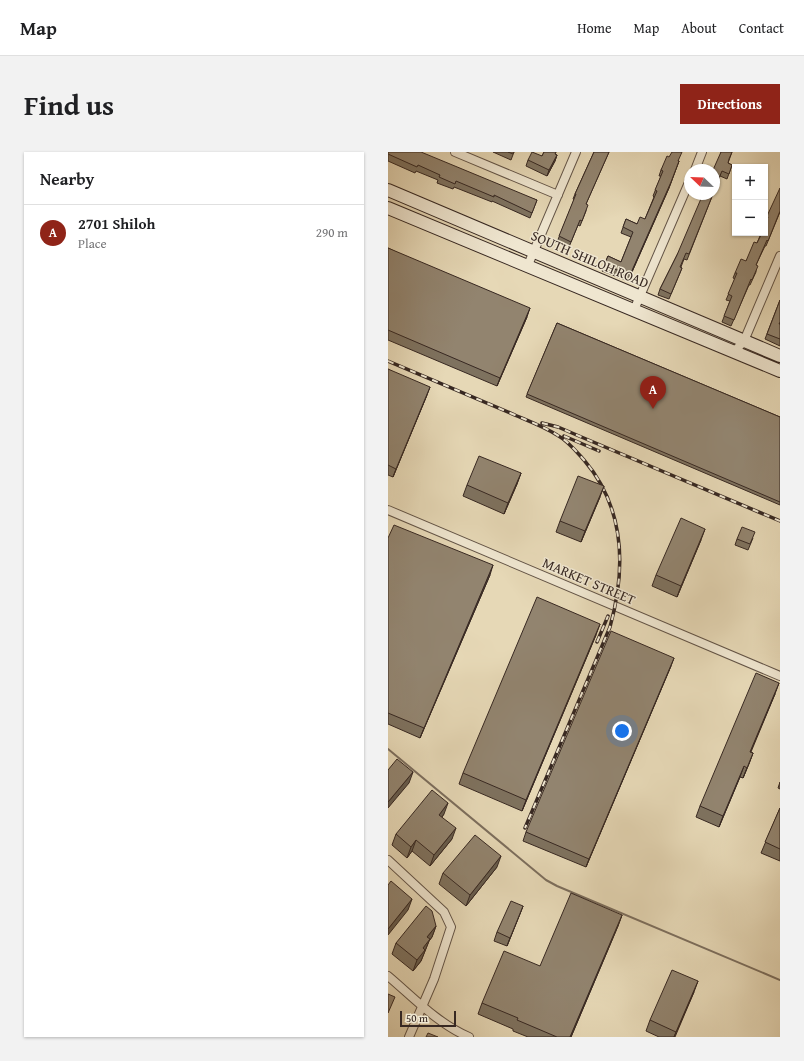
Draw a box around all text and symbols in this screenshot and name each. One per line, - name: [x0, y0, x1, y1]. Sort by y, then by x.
- text: Map: [20, 14, 57, 42]
- text: Home: [577, 18, 612, 38]
- text: Map: [634, 18, 659, 38]
- text: About: [681, 18, 717, 38]
- text: Contact: [739, 18, 784, 38]
- text: Find us: [24, 84, 114, 125]
- button: Directions: [680, 84, 780, 124]
- north arrow: [684, 164, 720, 200]
- map controls: [732, 164, 768, 236]
- button: +: [732, 164, 768, 200]
- text: Nearby: [40, 166, 94, 191]
- button: −: [732, 200, 768, 236]
- text: 2701 Shiloh: [78, 213, 155, 234]
- text: A: [49, 223, 57, 242]
- text: 290 m: [316, 223, 348, 242]
- street label: SOUTH SHILOH ROAD: [528, 225, 652, 293]
- text: Place: [78, 234, 107, 253]
- pin: A: [640, 376, 666, 409]
- street label: MARKET STREET: [539, 552, 639, 610]
- your location: [612, 721, 632, 741]
- scale bar: [400, 1009, 456, 1028]
- text: 50 m: [406, 1010, 428, 1026]

